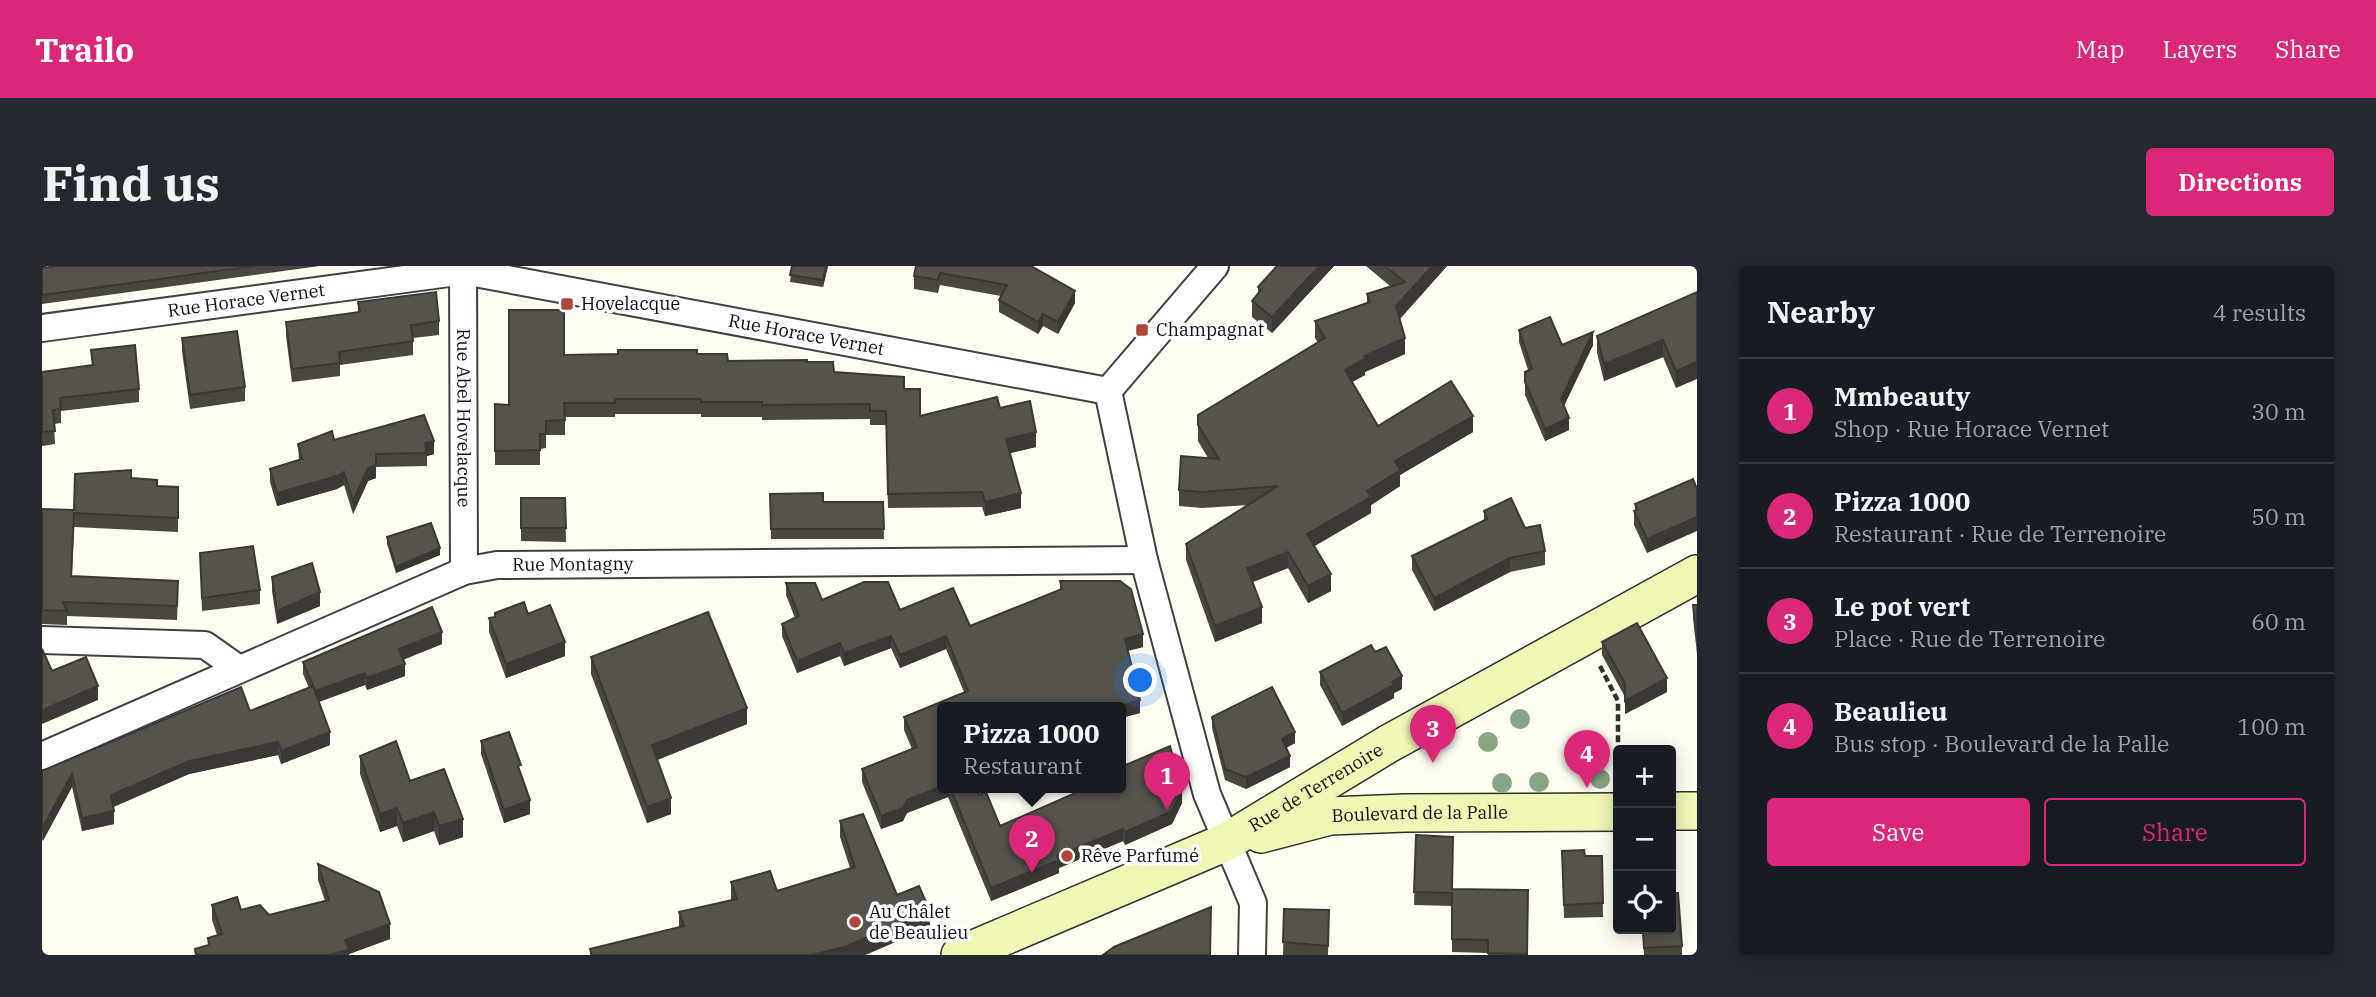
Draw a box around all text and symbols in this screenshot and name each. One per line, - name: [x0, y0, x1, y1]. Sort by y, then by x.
- text: Trailo: [35, 28, 134, 71]
- text: Map: [2076, 33, 2124, 65]
- text: Layers: [2162, 33, 2237, 65]
- text: Share: [2275, 33, 2341, 65]
- button: Directions: [2146, 148, 2334, 216]
- text: Find us: [42, 151, 220, 214]
- street label: Rue Horace Vernet: [166, 278, 326, 322]
- place label: Hovelacque: [581, 292, 680, 315]
- text: Nearby: [1767, 292, 1875, 331]
- marker: Hovelacque: [559, 296, 575, 312]
- text: 4 results: [2213, 297, 2306, 327]
- street label: Rue Horace Vernet: [726, 308, 886, 360]
- place label: Champagnat: [1156, 318, 1264, 341]
- marker: Champagnat: [1134, 322, 1150, 338]
- street label: Rue Abel Hovelacque: [452, 329, 476, 507]
- text: Mmbeauty: [1834, 379, 1970, 413]
- text: 1: [1783, 396, 1797, 426]
- text: 30 m: [2251, 396, 2306, 426]
- text: Shop · Rue Horace Vernet: [1834, 413, 2109, 443]
- text: Pizza 1000: [1834, 484, 1970, 518]
- text: 2: [1783, 501, 1797, 531]
- text: 50 m: [2251, 501, 2306, 531]
- text: Restaurant · Rue de Terrenoire: [1834, 518, 2166, 548]
- street label: Rue Montagny: [512, 552, 634, 576]
- text: Le pot vert: [1834, 589, 1970, 623]
- text: 3: [1783, 606, 1797, 636]
- text: 60 m: [2251, 606, 2306, 636]
- text: Place · Rue de Terrenoire: [1834, 623, 2105, 653]
- your location: [1123, 663, 1157, 697]
- text: Beaulieu: [1834, 694, 1948, 728]
- popup: [937, 702, 1126, 793]
- pin: 3: [1410, 705, 1456, 763]
- text: 4: [1783, 711, 1797, 741]
- text: 100 m: [2237, 711, 2306, 741]
- text: Pizza 1000: [963, 716, 1100, 750]
- text: Bus stop · Boulevard de la Palle: [1834, 728, 2169, 758]
- pin: 4: [1564, 730, 1610, 788]
- street label: Rue de Terrenoire: [1244, 738, 1387, 837]
- map controls: [1613, 745, 1676, 934]
- button: +: [1613, 745, 1676, 808]
- text: Restaurant: [963, 750, 1082, 780]
- pin: 1: [1144, 752, 1190, 810]
- button: Save: [1767, 798, 2030, 866]
- button: Share: [2044, 798, 2306, 866]
- street label: Boulevard de la Palle: [1331, 801, 1508, 827]
- button: −: [1613, 808, 1676, 871]
- pin: 2: [1009, 815, 1055, 873]
- place label: Rêve Parfumé: [1081, 844, 1199, 867]
- marker: Rêve Parfumé: [1059, 848, 1075, 864]
- button: locate: [1613, 871, 1676, 934]
- place label: Au Châlet de Beaulieu: [869, 900, 968, 944]
- marker: Au Châlet de Beaulieu: [847, 914, 863, 930]

